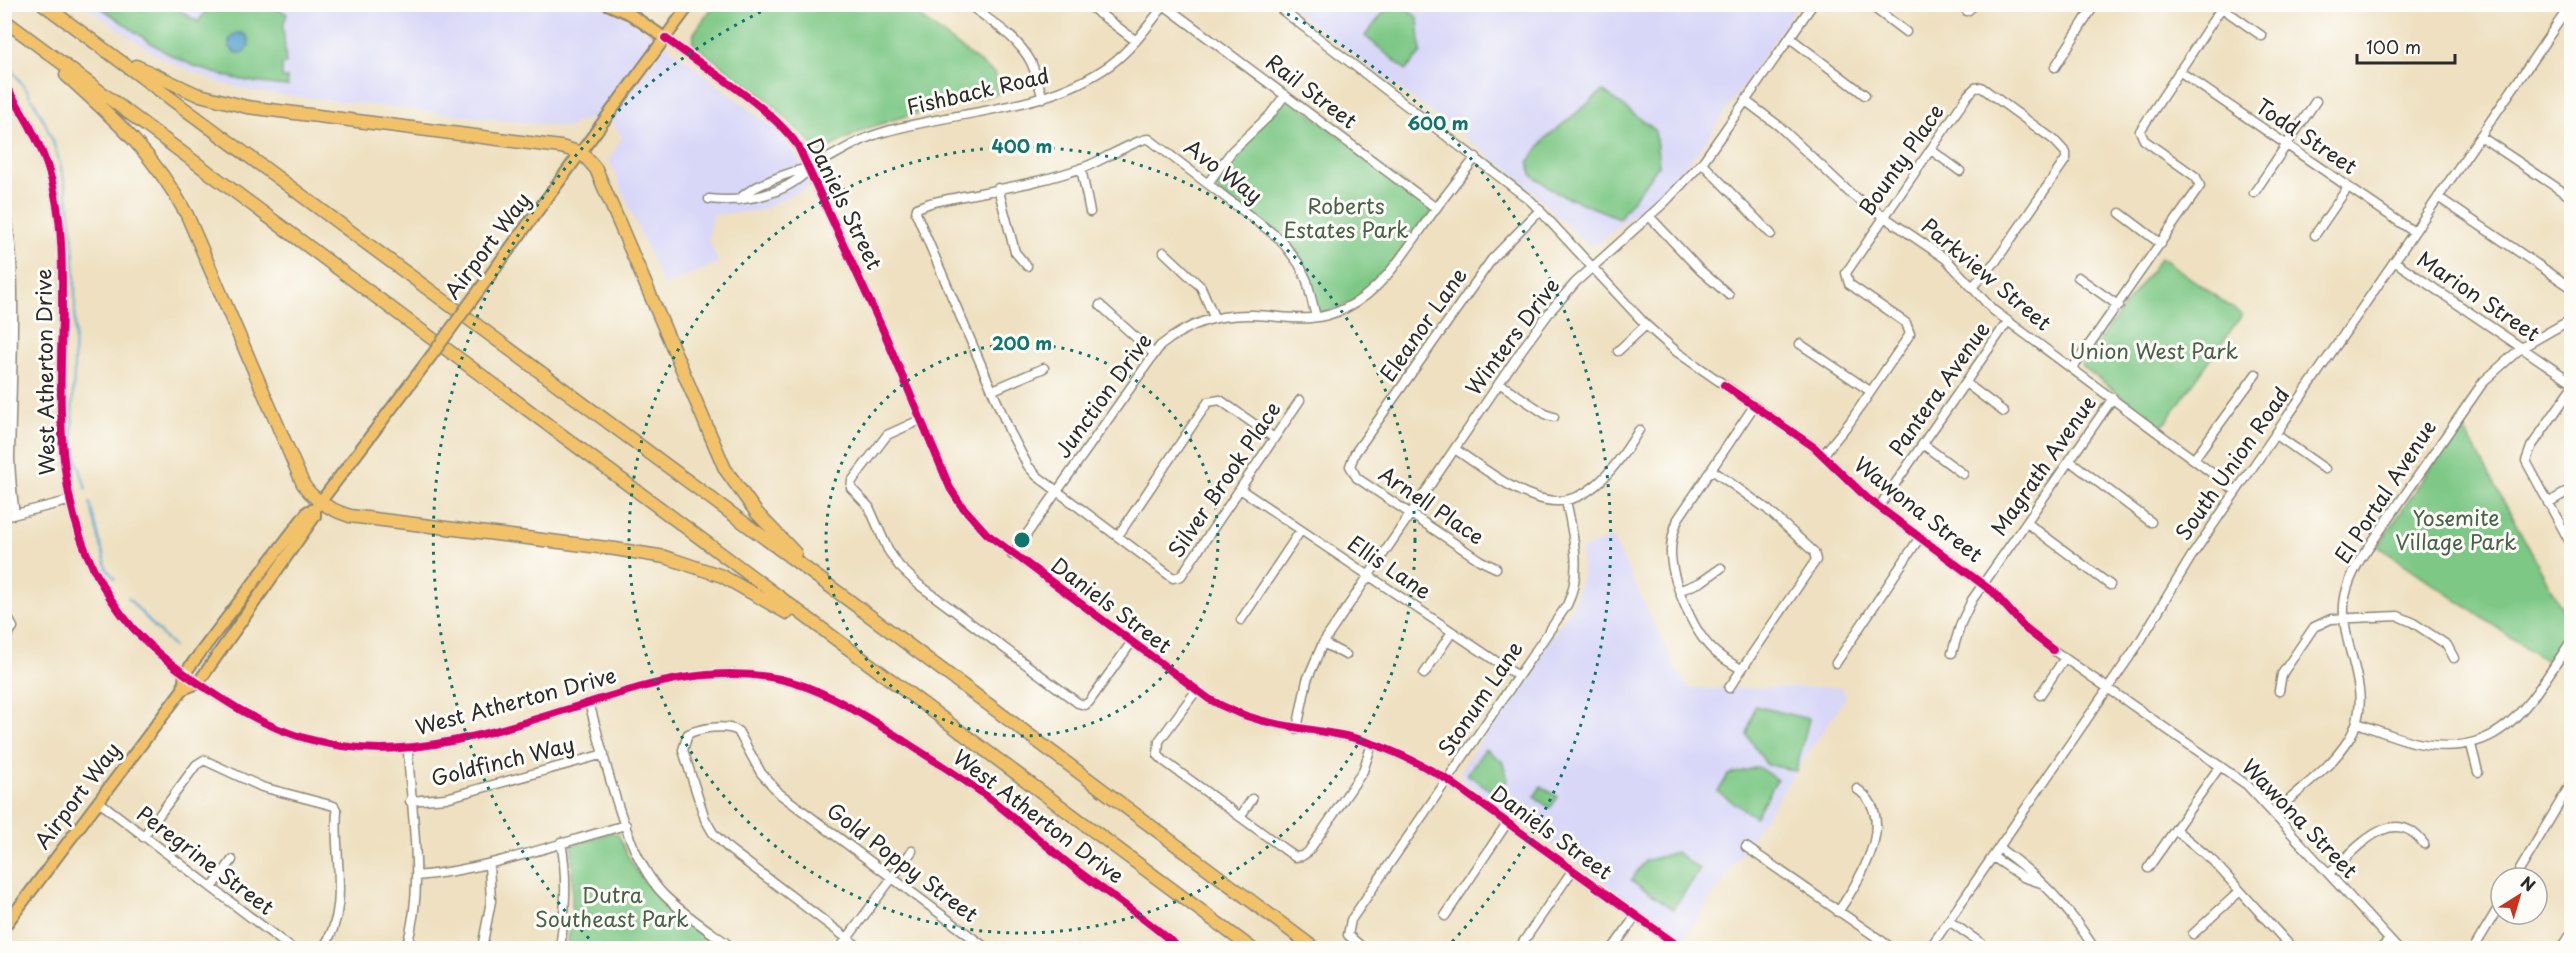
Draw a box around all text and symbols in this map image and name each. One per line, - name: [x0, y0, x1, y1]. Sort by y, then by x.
- scale bar: [2357, 27, 2454, 65]
- text: 100 m: [2366, 33, 2421, 60]
- street label: Rail Street: [1260, 45, 1365, 135]
- street label: Fishback Road: [903, 58, 1052, 122]
- street label: Todd Street: [2250, 90, 2364, 181]
- street label: Bounty Place: [1850, 96, 1951, 221]
- text: 600 m: [1407, 109, 1469, 136]
- street label: Avo Way: [1178, 130, 1270, 210]
- street label: Daniels Street: [800, 132, 892, 275]
- text: 400 m: [992, 132, 1052, 159]
- street label: Airport Way: [435, 185, 537, 305]
- park label: Roberts Estates Park: [1283, 189, 1409, 245]
- street label: Parkview Street: [1915, 209, 2059, 337]
- street label: Marion Street: [2411, 242, 2547, 348]
- street label: Eleanor Lane: [1371, 260, 1474, 388]
- street label: West Atherton Drive: [26, 268, 62, 476]
- street label: Winters Drive: [1456, 270, 1566, 401]
- street label: Pantera Avenue: [1880, 314, 1997, 461]
- street label: Junction Drive: [1046, 326, 1159, 464]
- text: 200 m: [992, 329, 1052, 356]
- park label: Union West Park: [2070, 334, 2239, 366]
- street label: South Union Road: [2167, 380, 2296, 546]
- street label: Magrath Avenue: [1982, 388, 2103, 542]
- street label: Silver Brook Place: [1159, 394, 1288, 563]
- street label: El Portal Avenue: [2326, 413, 2443, 569]
- street label: Wawona Street: [1848, 448, 1990, 569]
- street label: Arnell Place: [1373, 457, 1491, 551]
- park label: Yosemite Village Park: [2395, 501, 2517, 557]
- street label: Ellis Lane: [1342, 527, 1438, 606]
- centre of rings: [1012, 530, 1032, 550]
- street label: Daniels Street: [1045, 548, 1179, 660]
- street label: Stonum Lane: [1429, 634, 1530, 762]
- street label: West Atherton Drive: [412, 658, 619, 742]
- street label: Goldfinch Way: [428, 727, 578, 793]
- street label: Airport Way: [25, 735, 127, 855]
- street label: West Atherton Drive: [947, 740, 1131, 890]
- street label: Wawona Street: [2235, 751, 2366, 885]
- street label: Daniels Street: [1485, 776, 1620, 886]
- street label: Gold Poppy Street: [821, 794, 986, 929]
- street label: Peregrine Street: [131, 797, 282, 922]
- north arrow: [2489, 866, 2549, 926]
- text: N: [2516, 870, 2541, 897]
- park label: Dutra Southeast Park: [535, 878, 689, 934]

